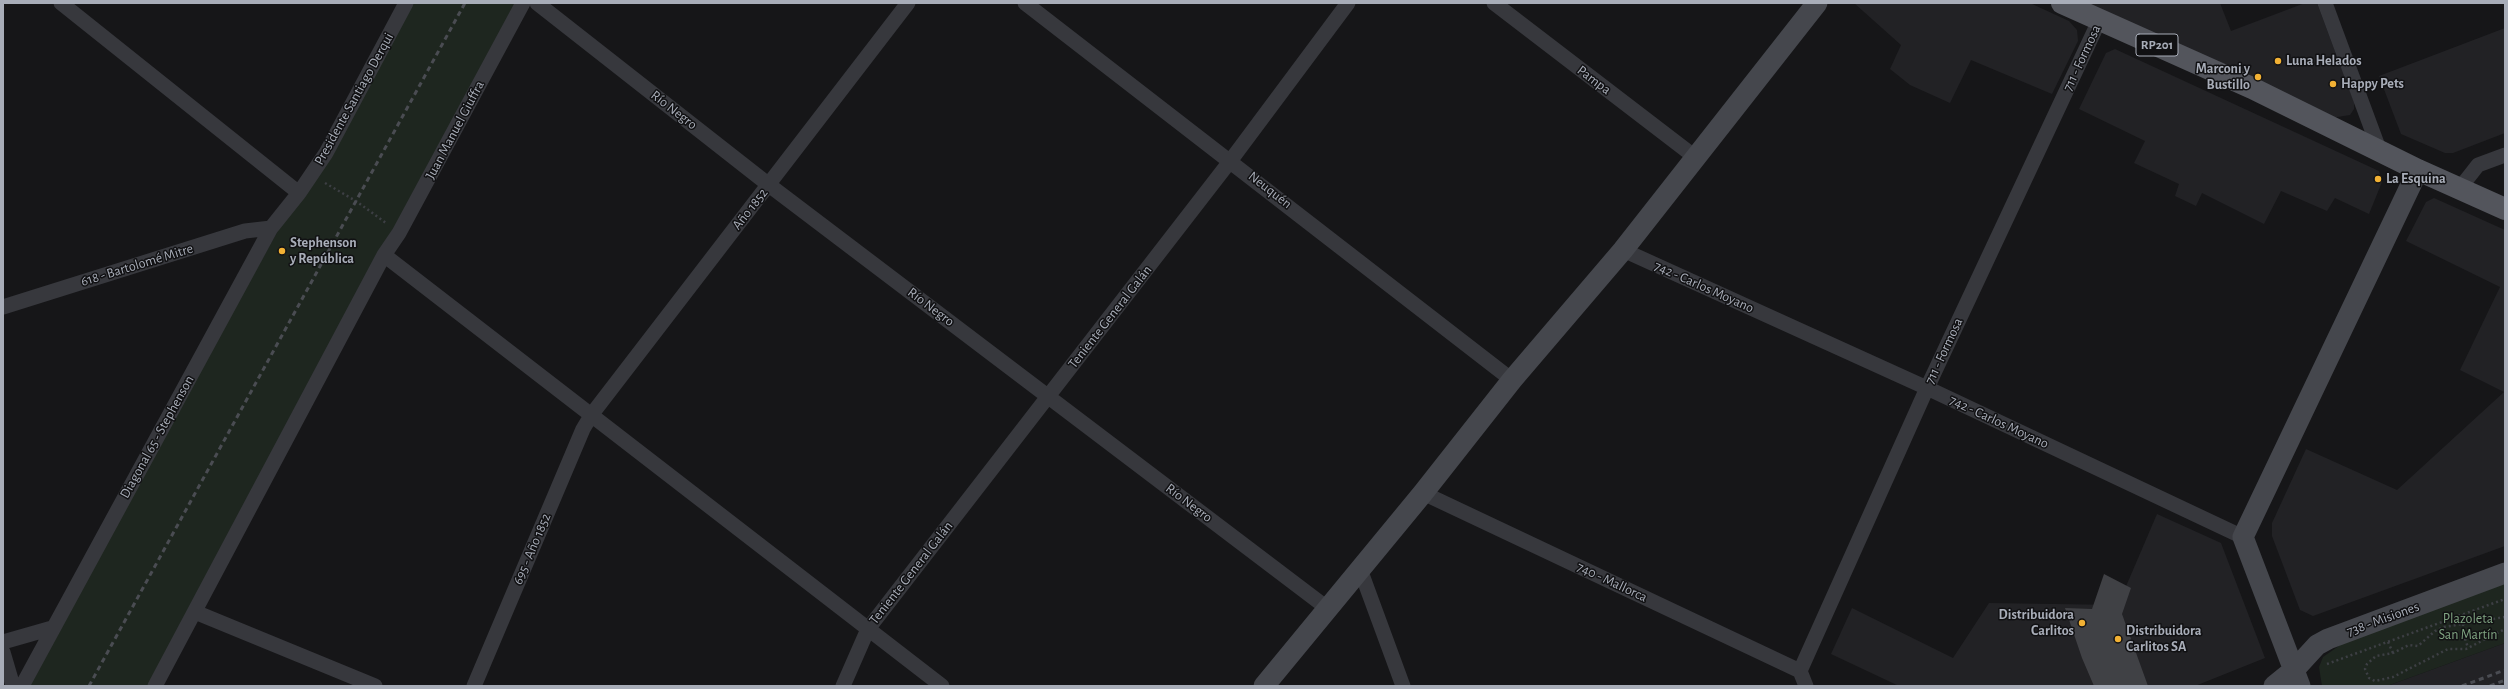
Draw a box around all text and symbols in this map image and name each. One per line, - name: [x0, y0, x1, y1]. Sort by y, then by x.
- street label: 711 - Formosa: [2059, 22, 2105, 94]
- street label: Presidente Santiago Derqui: [311, 30, 397, 168]
- road number: RP201: [2136, 34, 2178, 56]
- place label: Luna Helados: [2286, 53, 2362, 69]
- marker: Luna Helados: [2273, 56, 2283, 66]
- place label: Marconi y Bustillo: [2196, 61, 2250, 94]
- street label: Pampa: [1574, 62, 1614, 98]
- marker: Marconi y Bustillo: [2253, 72, 2263, 82]
- place label: Happy Pets: [2341, 76, 2404, 92]
- street label: Juan Manuel Giuffra: [422, 78, 488, 182]
- marker: Happy Pets: [2328, 79, 2338, 89]
- street label: Río Negro: [647, 87, 701, 133]
- street label: Neuquén: [1245, 168, 1295, 212]
- place label: La Esquina: [2386, 171, 2446, 187]
- marker: La Esquina: [2373, 174, 2383, 184]
- street label: Año 1852: [729, 185, 771, 233]
- place label: Stephenson y República: [290, 235, 357, 268]
- street label: 618 - Bartolomé Mitre: [79, 240, 195, 290]
- marker: Stephenson y República: [277, 246, 287, 256]
- street label: 742 - Carlos Moyano: [1652, 257, 1756, 317]
- street label: Teniente General Galán: [1064, 262, 1156, 372]
- street label: Río Negro: [904, 284, 958, 330]
- street label: 711 - Formosa: [1921, 315, 1967, 387]
- street label: Diagonal 65 - Stephenson: [116, 373, 198, 501]
- street label: 742 - Carlos Moyano: [1947, 392, 2051, 452]
- street label: Río Negro: [1162, 480, 1216, 526]
- street label: 695 - Año 1852: [509, 511, 555, 587]
- street label: Teniente General Galán: [865, 518, 957, 628]
- street label: 740 - Mallorca: [1574, 558, 1650, 606]
- street label: 738 - Misiones: [2345, 598, 2421, 640]
- place label: Distribuidora Carlitos: [1999, 607, 2074, 640]
- park label: Plazoleta San Martín: [2438, 611, 2498, 644]
- marker: Distribuidora Carlitos: [2077, 618, 2087, 628]
- place label: Distribuidora Carlitos SA: [2126, 623, 2201, 656]
- marker: Distribuidora Carlitos SA: [2113, 634, 2123, 644]

